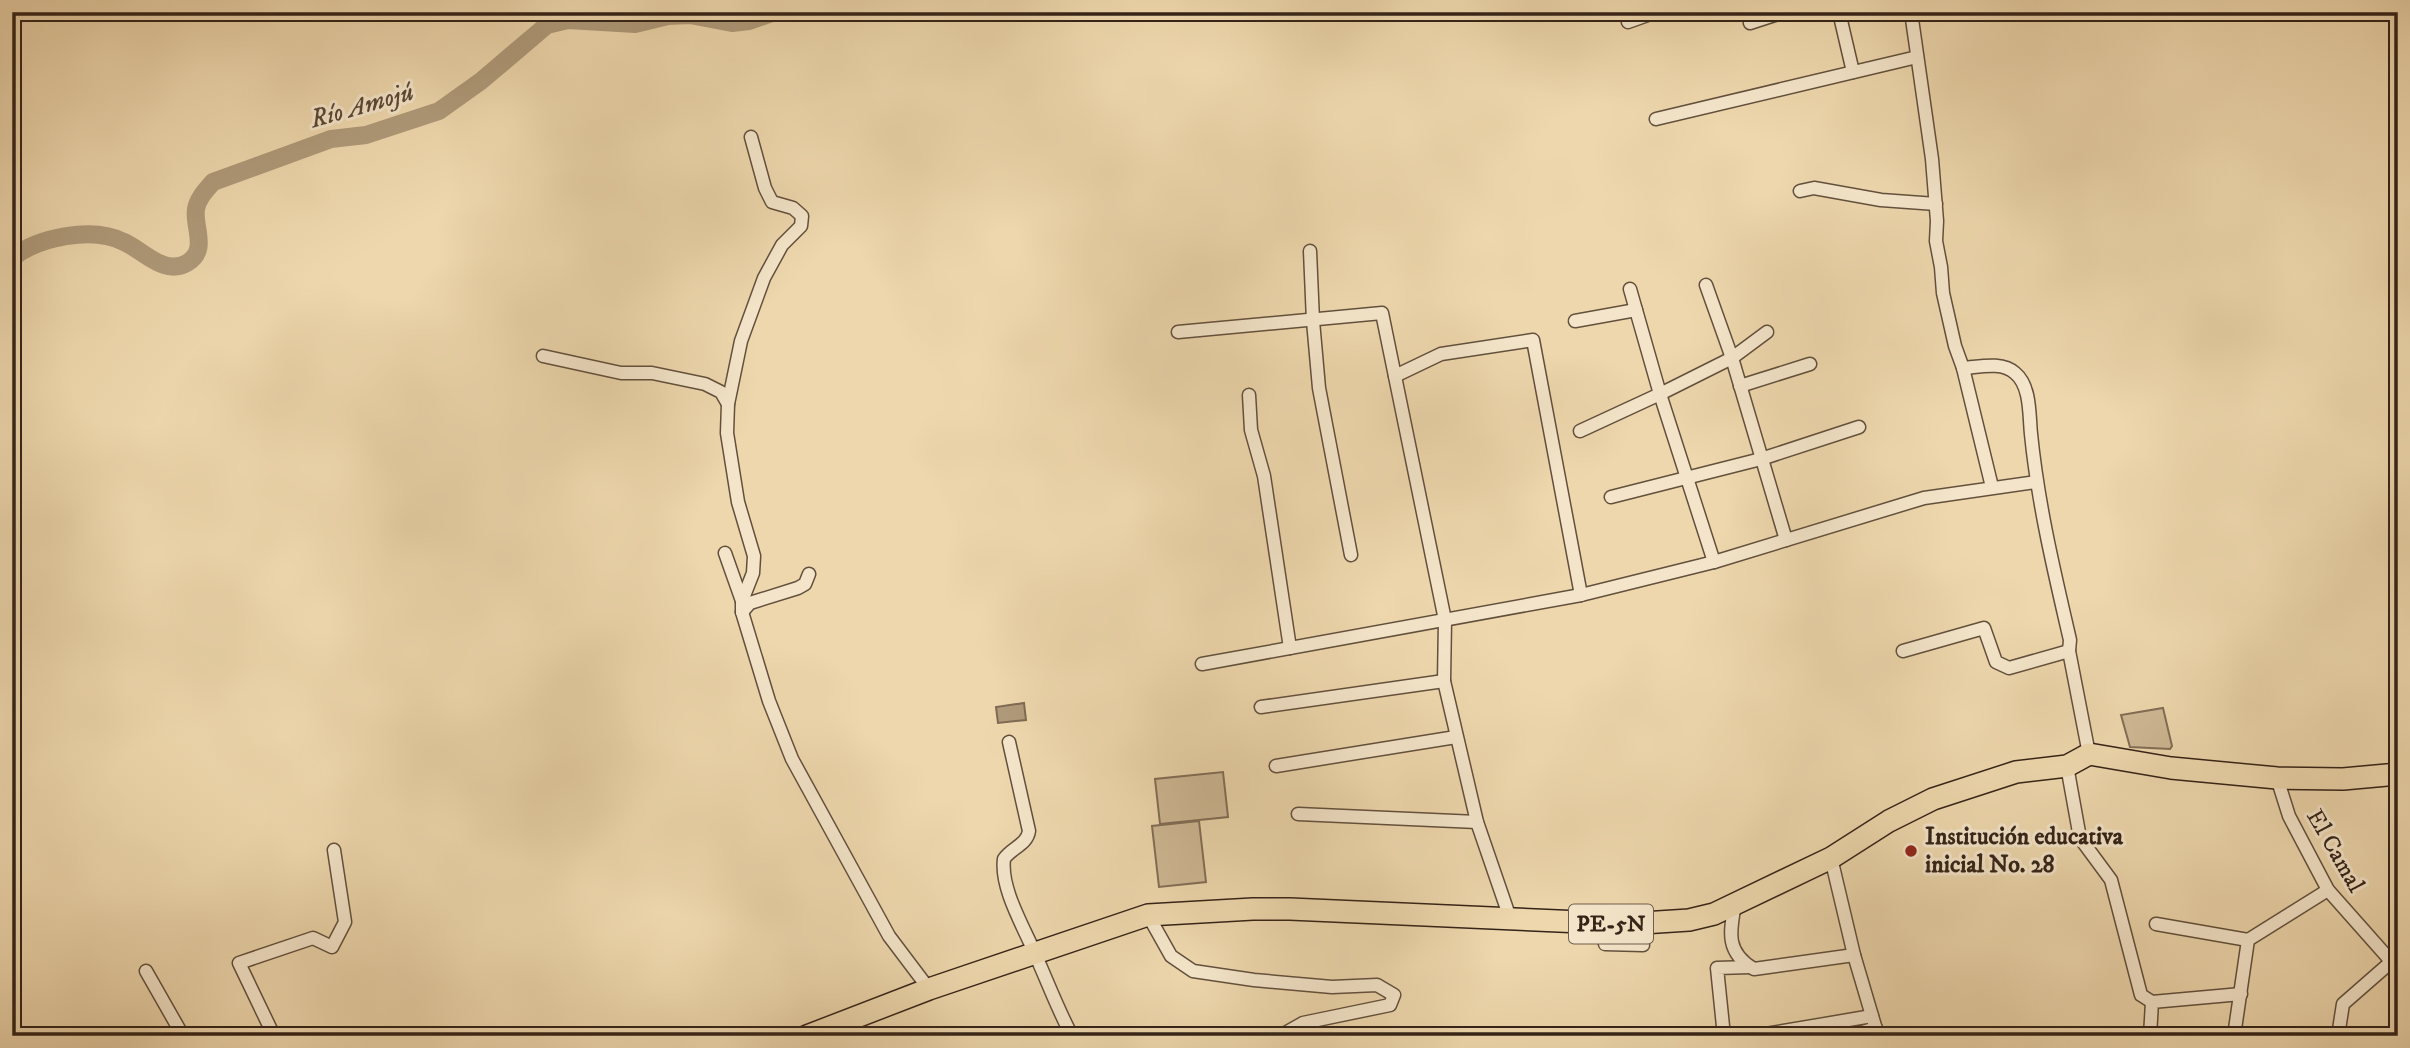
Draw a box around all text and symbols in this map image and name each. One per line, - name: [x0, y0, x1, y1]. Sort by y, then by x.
- water label: Río Amojú: [305, 75, 418, 137]
- street label: El Camal: [2299, 804, 2371, 899]
- place label: Institución educativa inicial No. 28: [1925, 822, 2124, 880]
- marker: Institución educativa inicial No. 28: [1903, 843, 1919, 859]
- road number: PE-5N: [1569, 904, 1653, 944]

